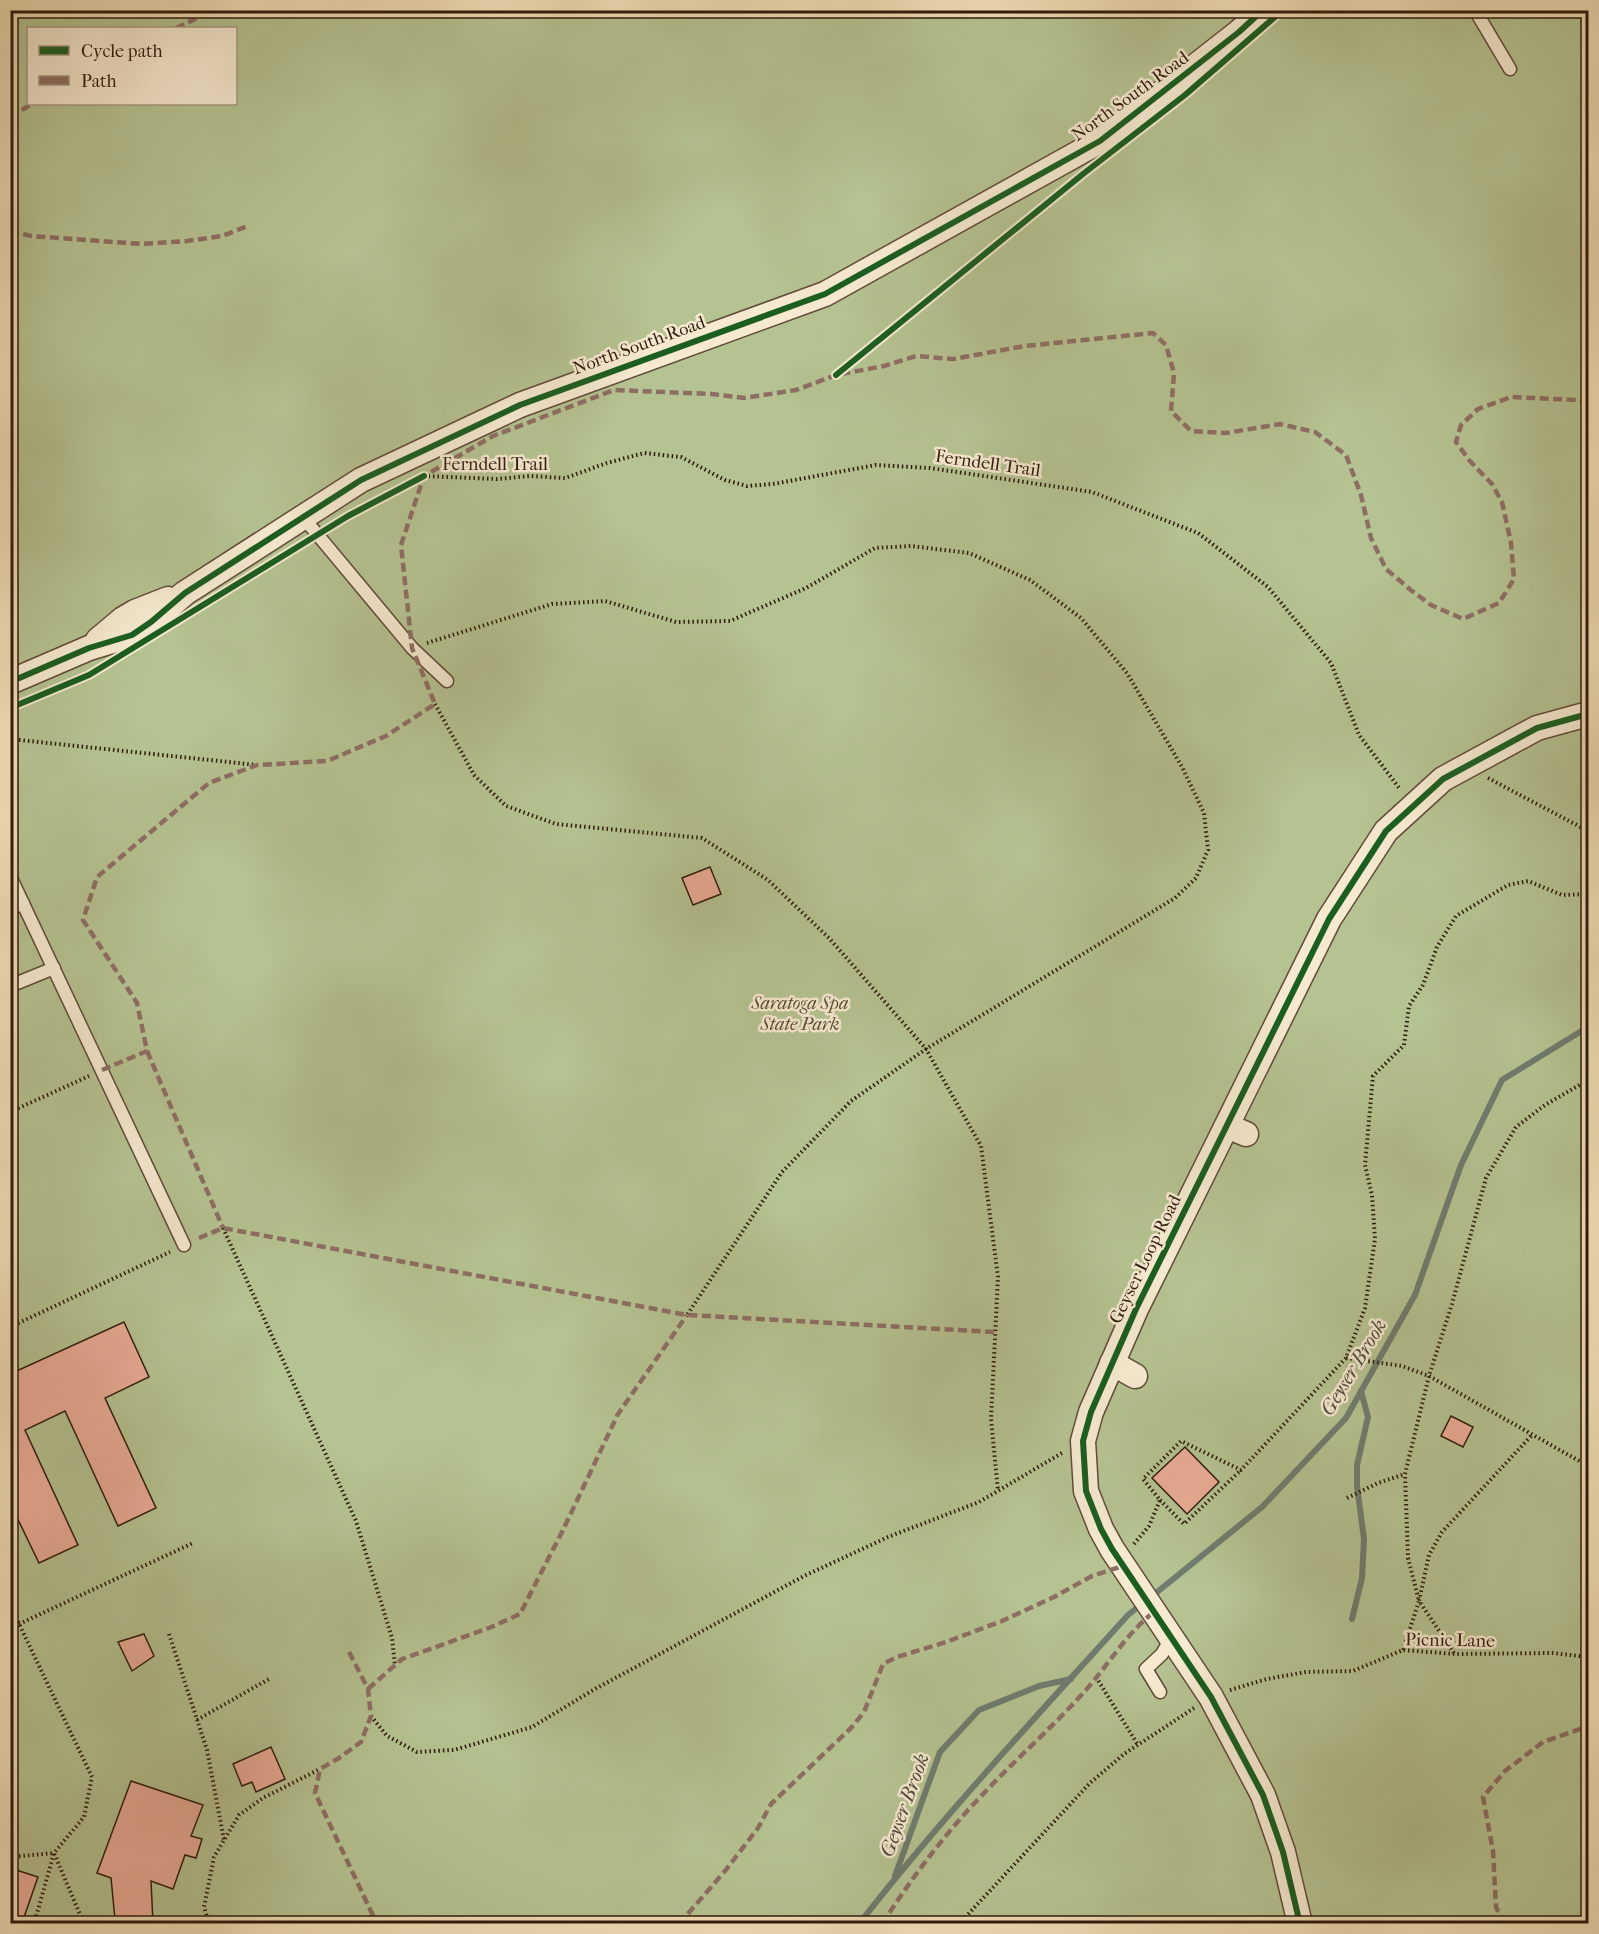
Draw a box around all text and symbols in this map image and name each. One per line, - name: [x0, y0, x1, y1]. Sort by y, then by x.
- legend: [27, 27, 237, 105]
- text: Cycle path: [81, 41, 162, 62]
- street label: North South Road: [1068, 47, 1193, 146]
- text: Path: [81, 71, 117, 92]
- street label: North South Road: [570, 312, 708, 379]
- street label: Ferndell Trail: [934, 446, 1042, 481]
- street label: Ferndell Trail: [442, 454, 548, 475]
- park label: Saratoga Spa State Park: [751, 993, 848, 1035]
- street label: Geyser Loop Road: [1105, 1191, 1186, 1327]
- water label: Geyser Brook: [1316, 1315, 1391, 1420]
- street label: Picnic Lane: [1405, 1629, 1495, 1652]
- water label: Geyser Brook: [875, 1750, 934, 1860]

